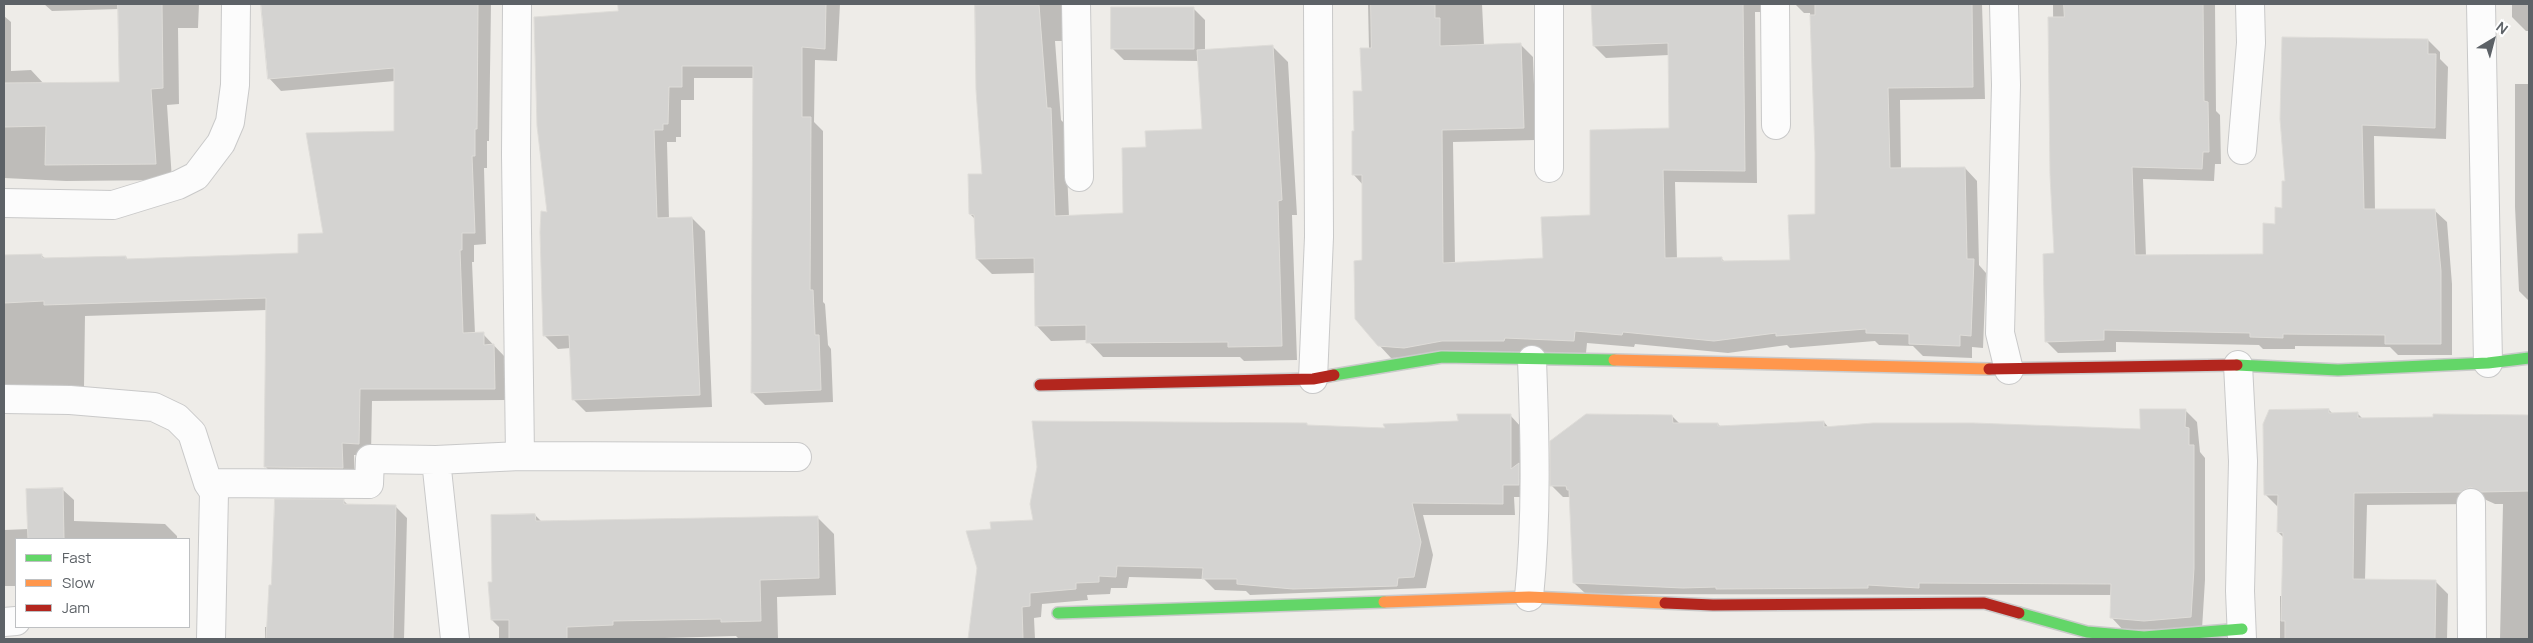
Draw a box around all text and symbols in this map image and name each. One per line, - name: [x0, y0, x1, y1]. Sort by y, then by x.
- north arrow: [2468, 15, 2518, 65]
- text: N: [2493, 17, 2512, 38]
- legend: [15, 538, 190, 628]
- text: Fast: [62, 547, 91, 568]
- text: Slow: [62, 572, 95, 593]
- text: Jam: [62, 597, 90, 618]

